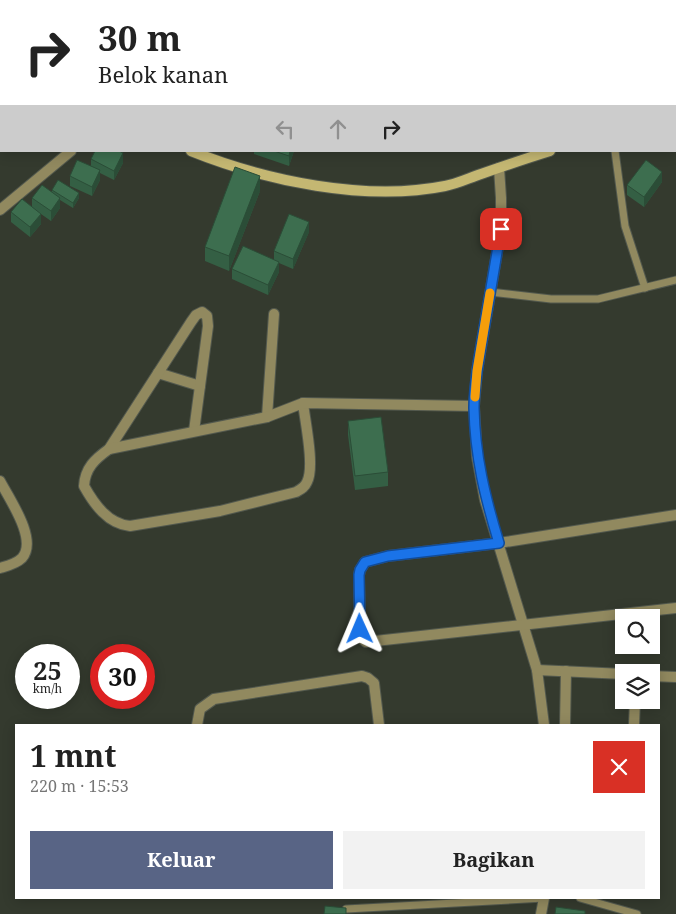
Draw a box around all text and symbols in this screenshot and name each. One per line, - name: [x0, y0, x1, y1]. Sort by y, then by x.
- text: 30 m: [98, 14, 181, 61]
- icon: right: [15, 20, 80, 85]
- text: Belok kanan: [98, 59, 228, 89]
- icon: left: [271, 115, 299, 143]
- icon: ahead: [324, 115, 352, 143]
- icon: right: [377, 115, 405, 143]
- pin: [480, 208, 522, 250]
- icon: arrive: [487, 215, 515, 243]
- position arrow: [333, 602, 385, 654]
- map controls: [615, 609, 660, 709]
- button: search: [615, 609, 660, 654]
- speed limit sign: 30: [90, 644, 155, 709]
- text: 25: [33, 653, 62, 687]
- button: layers: [615, 664, 660, 709]
- text: km/h: [33, 680, 62, 697]
- text: 1 mnt: [30, 735, 117, 776]
- button: close: [593, 741, 645, 793]
- text: 220 m · 15:53: [30, 775, 129, 797]
- button: Keluar: [30, 831, 333, 889]
- button: Bagikan: [343, 831, 645, 889]

